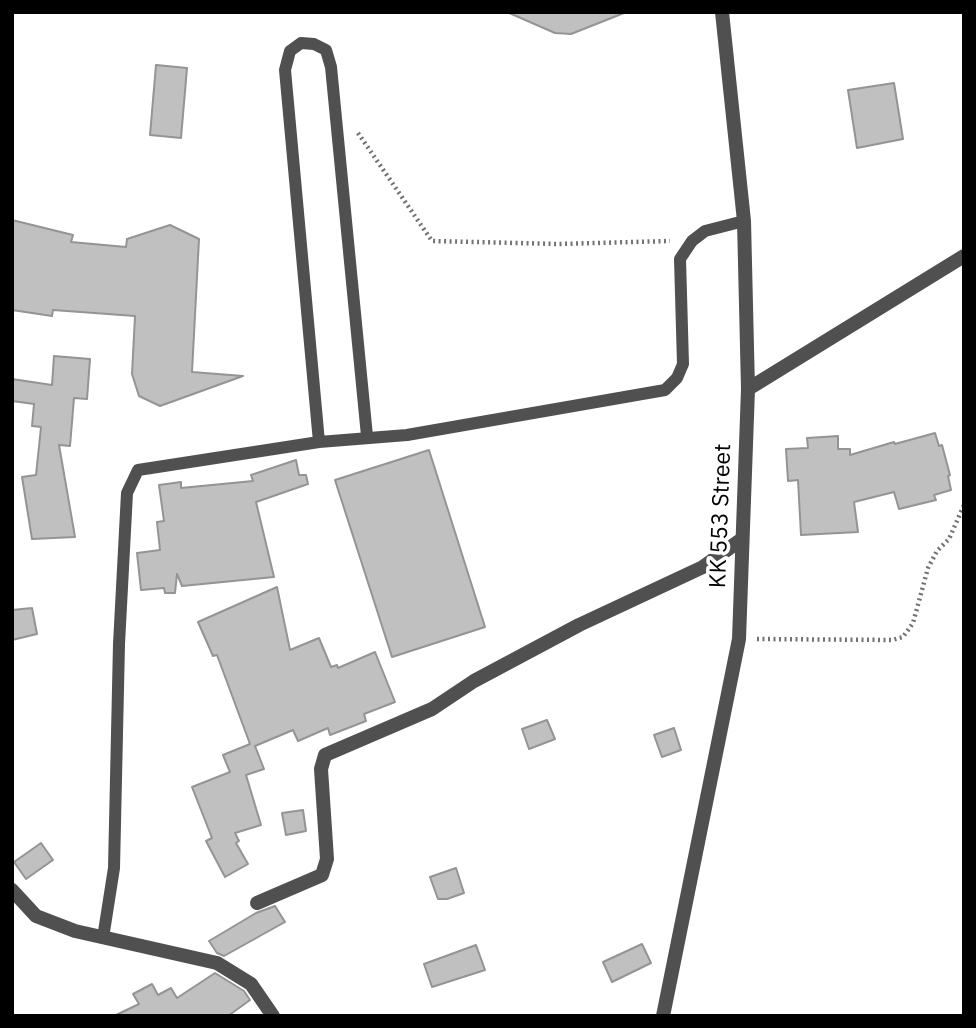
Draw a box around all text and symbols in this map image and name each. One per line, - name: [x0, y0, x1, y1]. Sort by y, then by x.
- street label: KK 553 Street: [705, 443, 737, 589]

